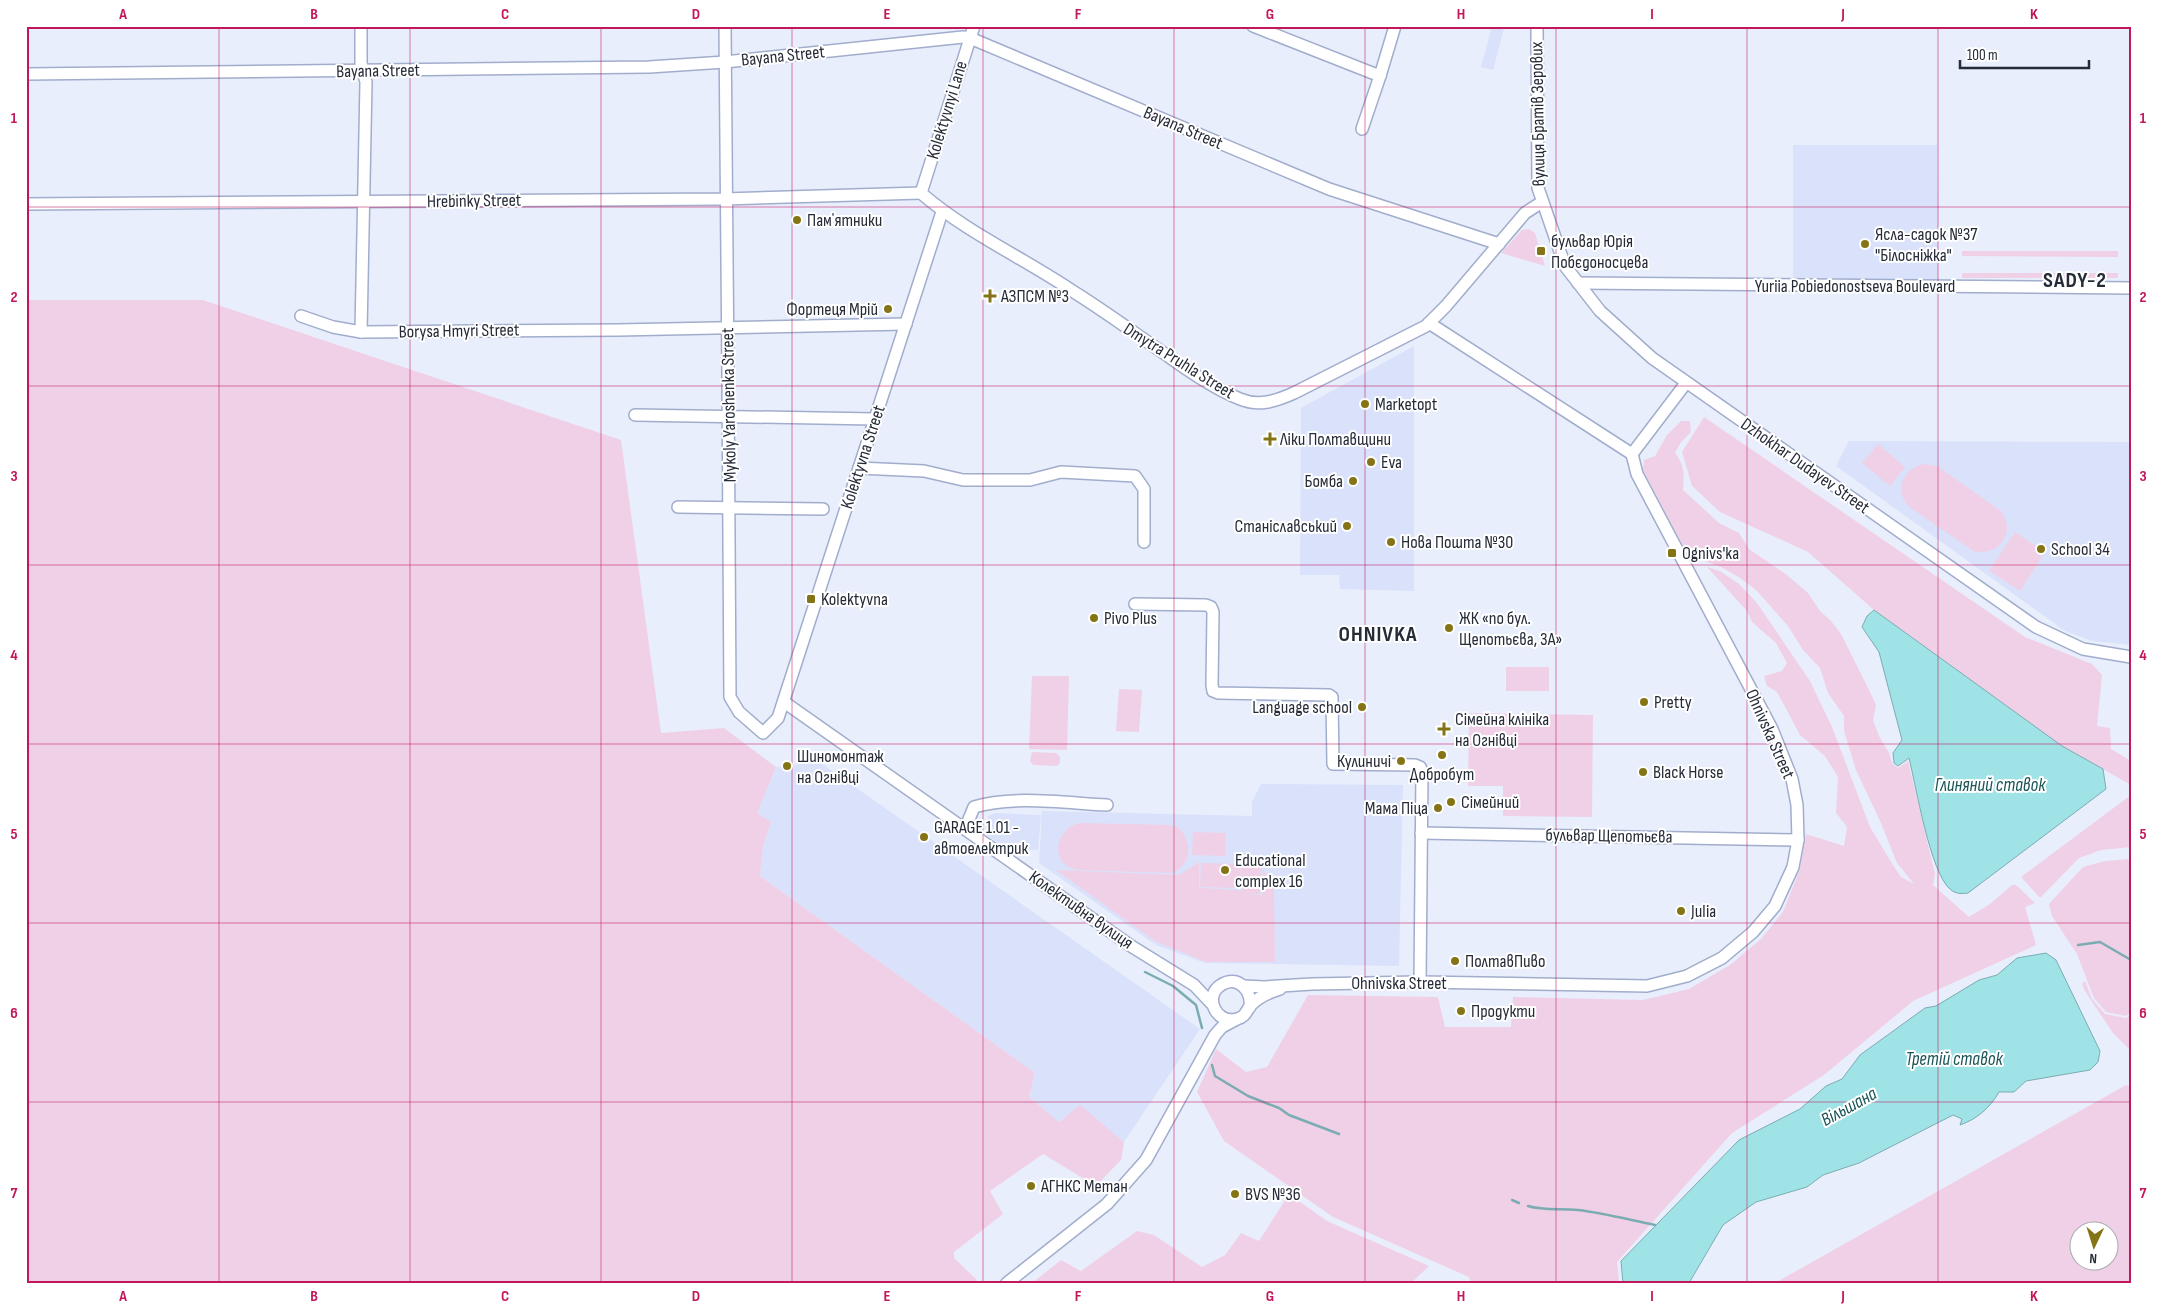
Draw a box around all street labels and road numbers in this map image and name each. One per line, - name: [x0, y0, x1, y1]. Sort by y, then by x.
- street label: Bayana Street: [740, 41, 826, 71]
- street label: вулиця Братів Зерових: [1526, 41, 1550, 187]
- street label: Kolektyvnyi Lane: [922, 58, 972, 162]
- street label: Bayana Street: [336, 60, 421, 82]
- street label: Bayana Street: [1140, 102, 1226, 154]
- street label: Hrebinky Street: [427, 190, 522, 212]
- street label: Yuriia Pobiedonostseva Boulevard: [1755, 276, 1955, 297]
- street label: Borysa Hmyri Street: [398, 319, 520, 343]
- street label: Dmytra Pruhla Street: [1120, 319, 1239, 404]
- street label: Mykoly Yaroshenka Street: [717, 327, 741, 482]
- street label: Kolektyvna Street: [836, 402, 890, 511]
- street label: Dzhokhar Dudayev Street: [1737, 414, 1874, 519]
- street label: Ohnivska Street: [1741, 686, 1799, 782]
- street label: бульвар Щепотьєва: [1545, 824, 1673, 848]
- street label: Колективна вулиця: [1025, 866, 1137, 954]
- street label: Ohnivska Street: [1351, 973, 1447, 994]

